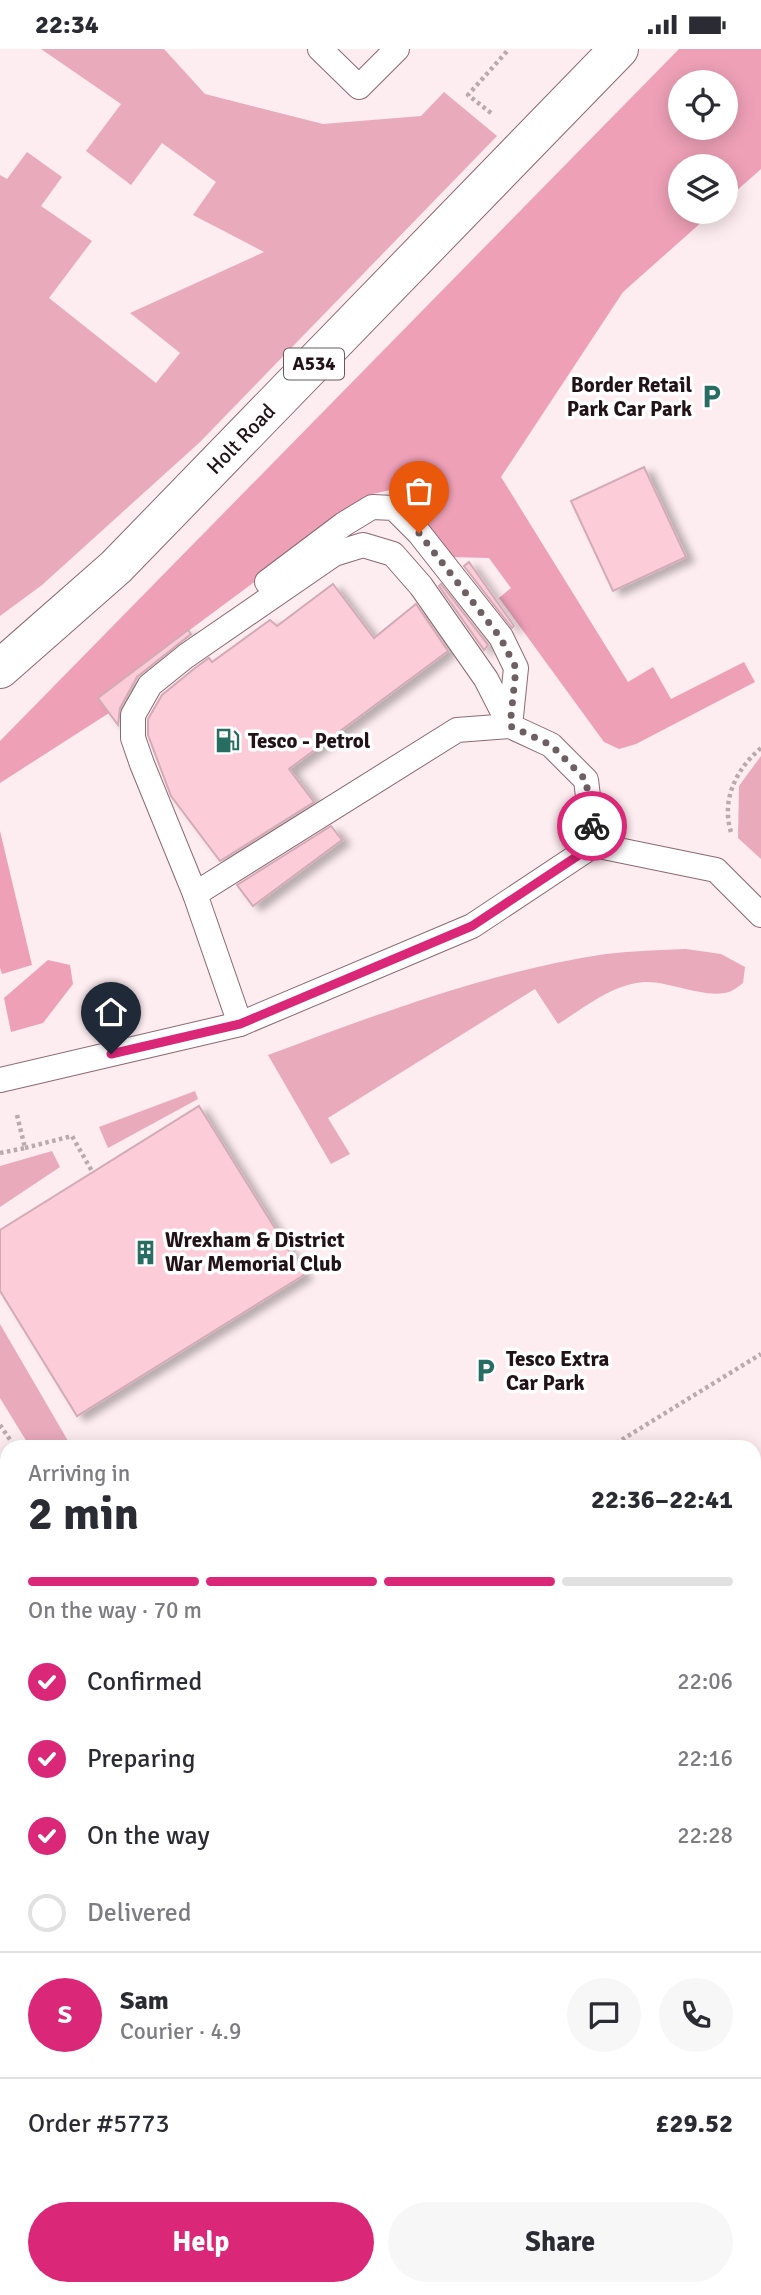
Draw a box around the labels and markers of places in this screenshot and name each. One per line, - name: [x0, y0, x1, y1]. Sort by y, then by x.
- place label: Border Retail Park Car Park: [567, 372, 692, 422]
- parking icon: Border Retail Park Car Park: [698, 383, 726, 411]
- pin: [389, 461, 449, 533]
- fuel station icon: Tesco - Petrol: [214, 727, 242, 755]
- place label: Tesco - Petrol: [248, 728, 371, 754]
- pin: [81, 982, 141, 1054]
- place label: Wrexham & District War Memorial Club: [165, 1227, 345, 1277]
- building icon: Wrexham & District War Memorial Club: [131, 1238, 159, 1266]
- place label: Tesco Extra Car Park: [506, 1346, 610, 1396]
- parking icon: Tesco Extra Car Park: [472, 1357, 500, 1385]

